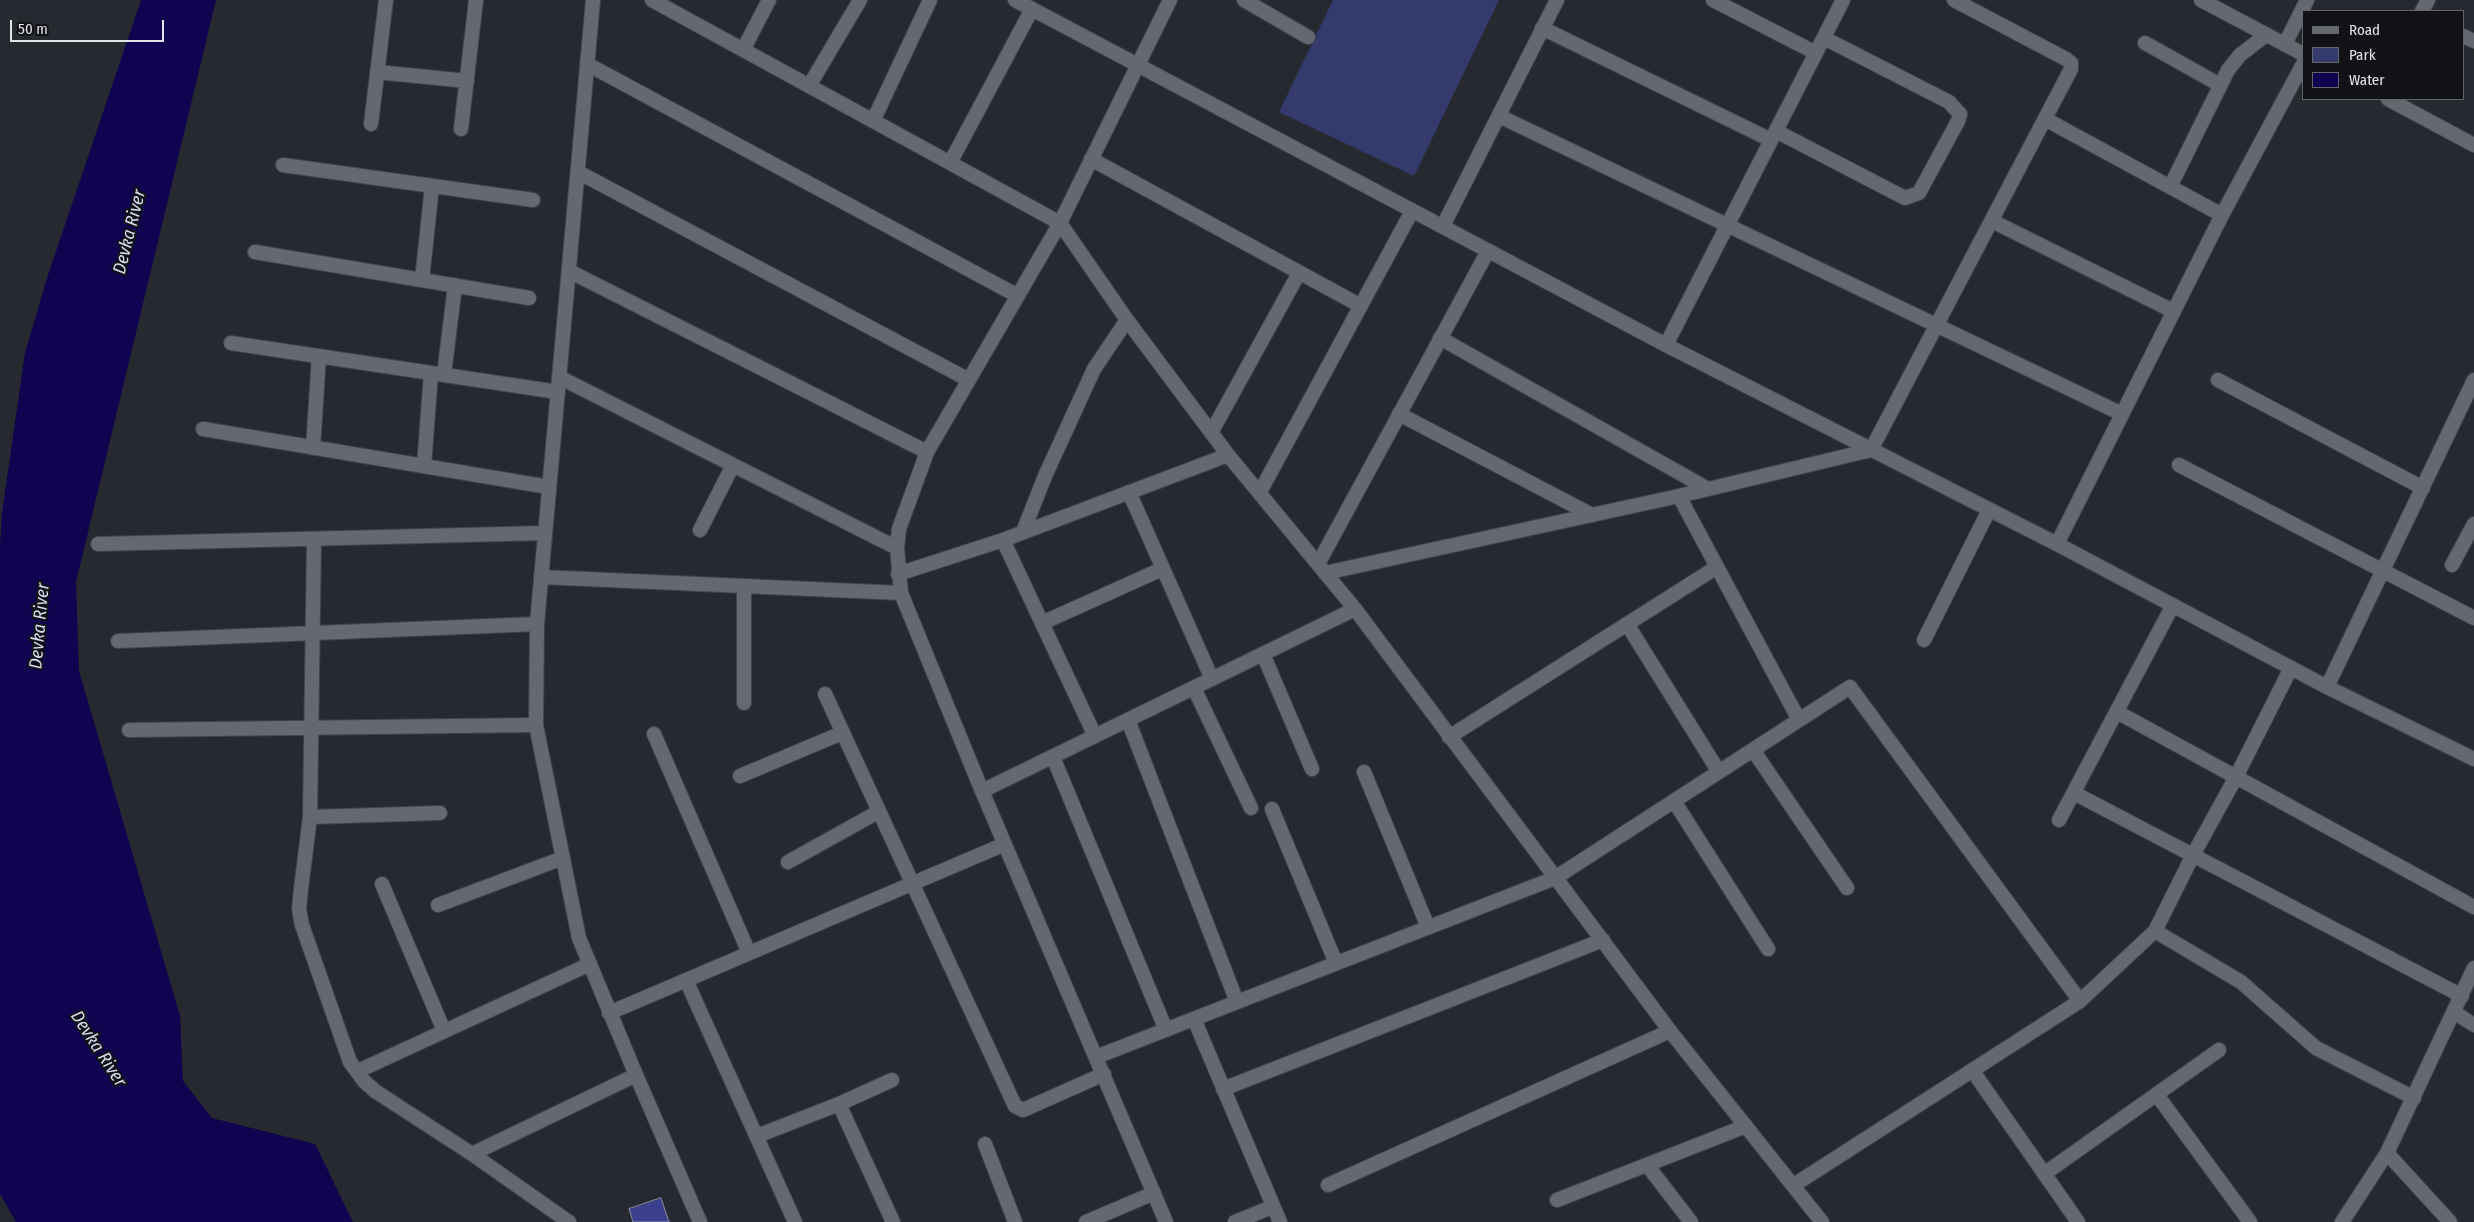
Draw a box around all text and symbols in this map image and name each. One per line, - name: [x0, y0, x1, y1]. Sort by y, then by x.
- scale bar: [12, 10, 166, 42]
- legend: [2302, 10, 2464, 100]
- text: 50 m: [18, 20, 48, 38]
- text: Road: [2349, 21, 2380, 39]
- text: Park: [2349, 46, 2376, 64]
- text: Water: [2349, 71, 2384, 89]
- water label: Devka River: [109, 187, 151, 277]
- water label: Devka River: [25, 582, 55, 670]
- water label: Devka River: [65, 1007, 131, 1091]

